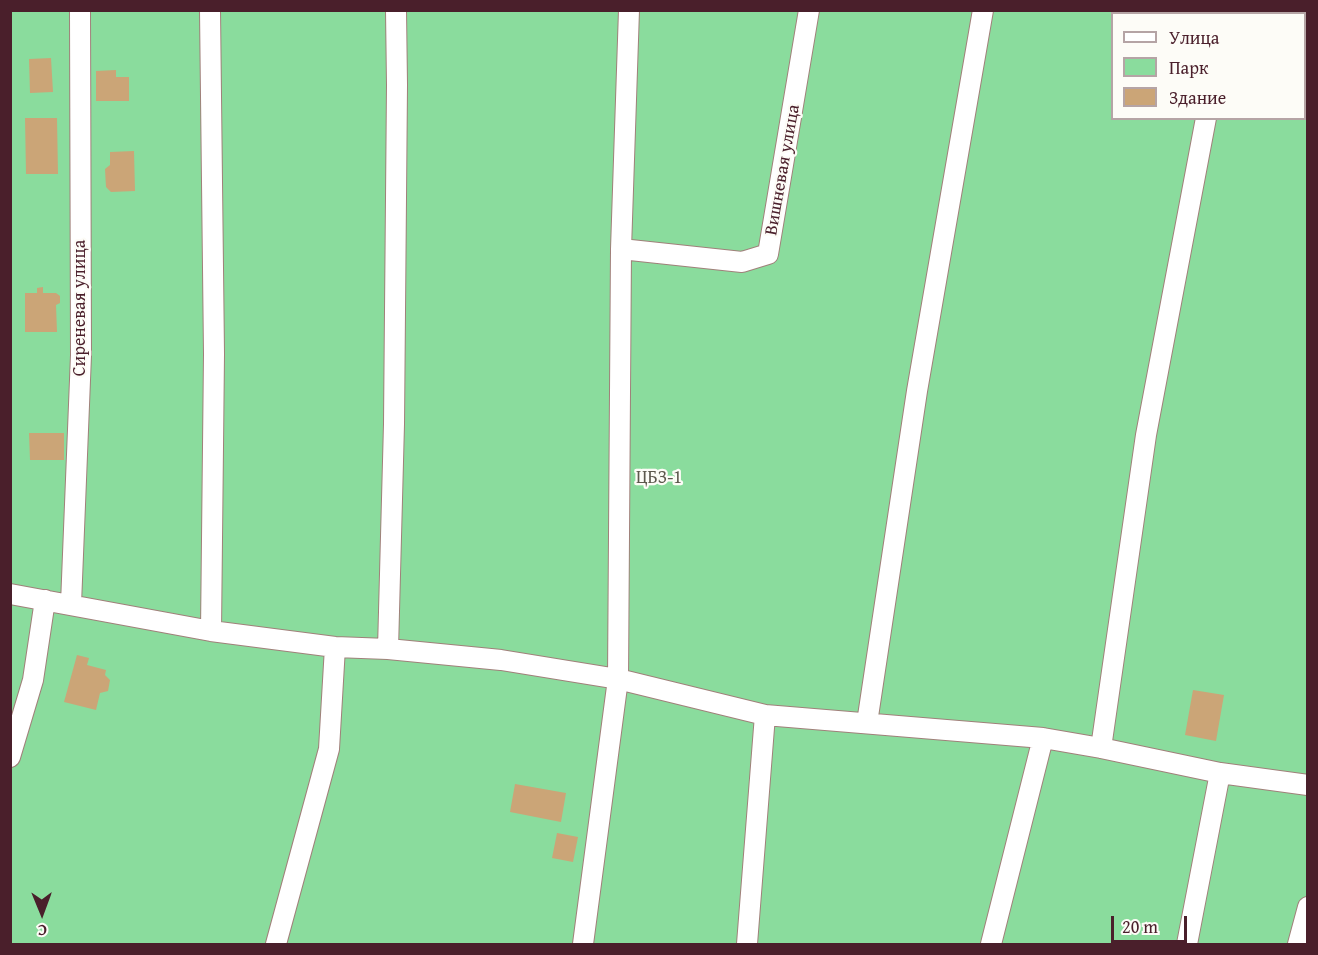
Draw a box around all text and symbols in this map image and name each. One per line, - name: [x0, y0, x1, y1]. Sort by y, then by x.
- legend: [1111, 12, 1306, 120]
- text: Улица: [1169, 24, 1219, 51]
- text: Парк: [1169, 54, 1208, 81]
- text: Здание: [1169, 84, 1226, 111]
- street label: Вишневая улица: [761, 103, 805, 237]
- street label: Сиреневая улица: [69, 240, 91, 376]
- park label: ЦБЗ-1: [636, 467, 682, 489]
- north arrow: [12, 883, 72, 943]
- scale bar: [1114, 904, 1190, 942]
- text: 20 m: [1122, 913, 1158, 940]
- text: С: [38, 919, 47, 943]

